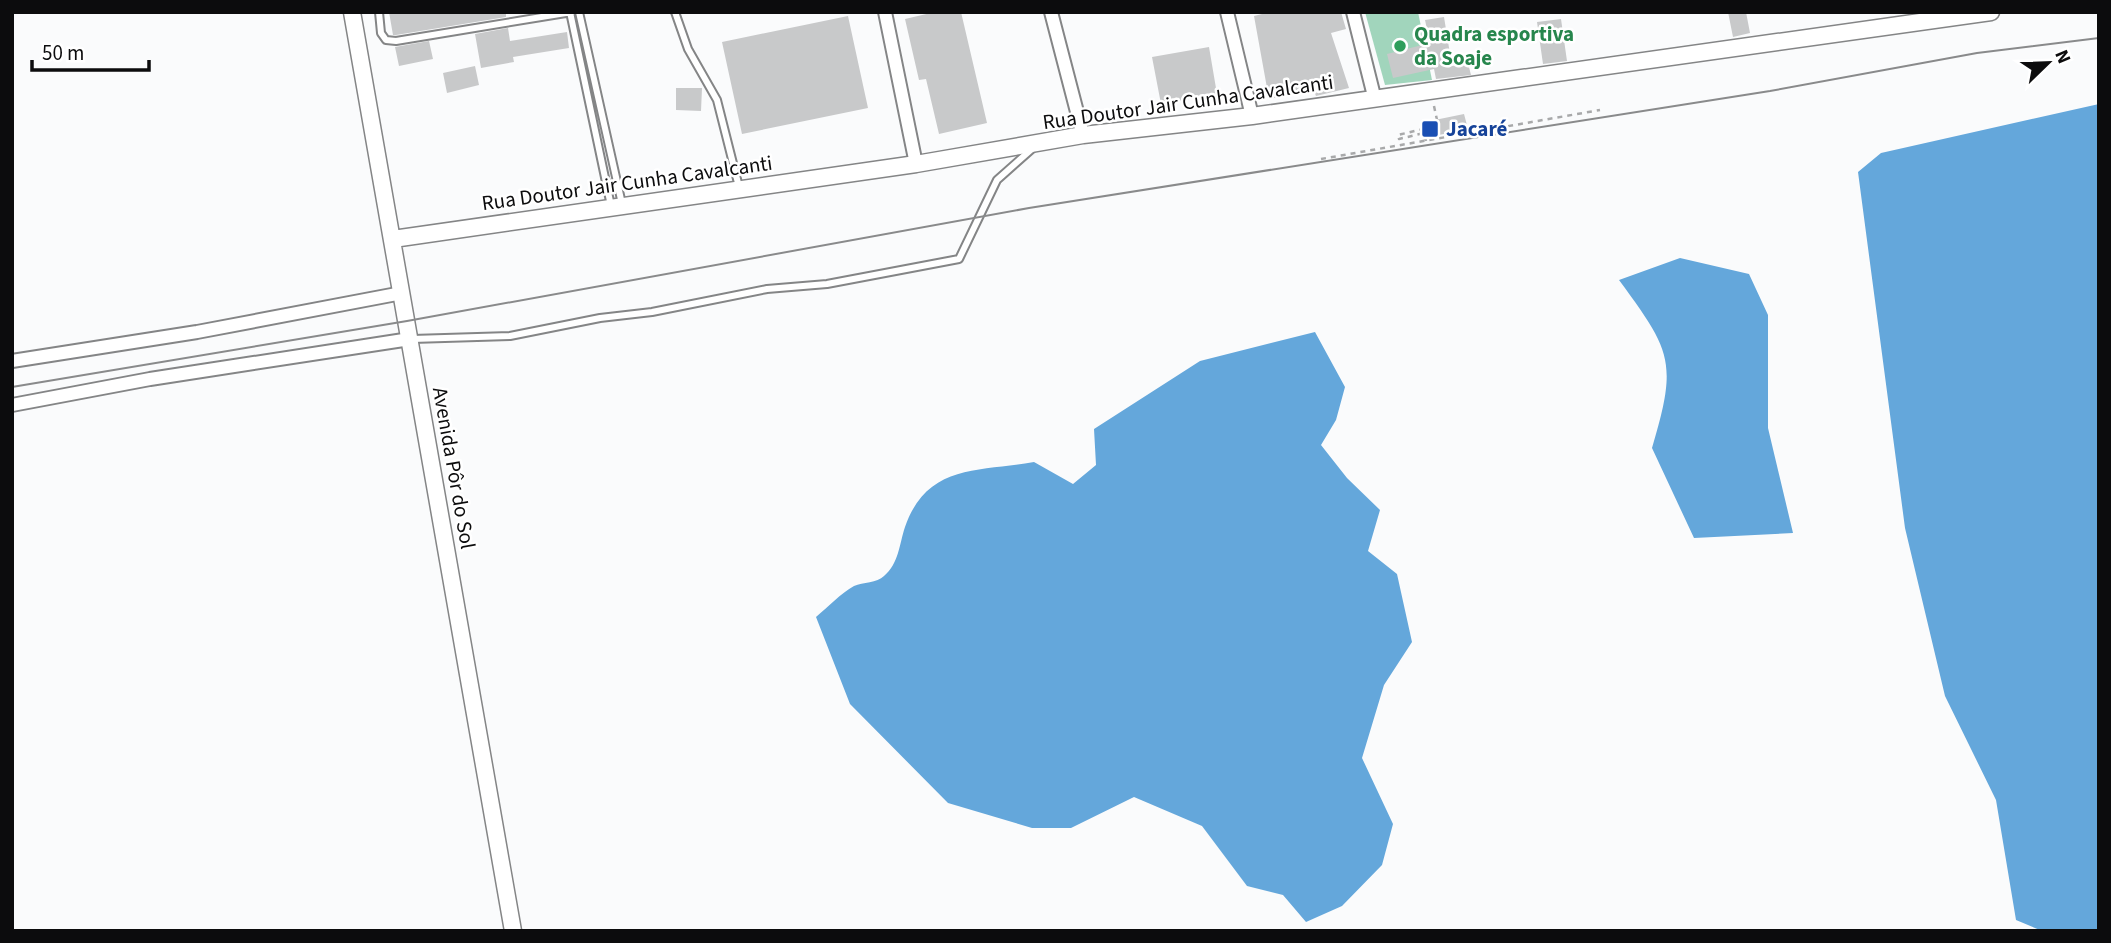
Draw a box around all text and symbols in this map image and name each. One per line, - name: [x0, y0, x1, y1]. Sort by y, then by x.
- place label: Quadra esportiva da Soaje: [1414, 19, 1574, 73]
- scale bar: [32, 28, 149, 72]
- north arrow: [2013, 28, 2083, 98]
- text: 50 m: [42, 38, 84, 68]
- marker: Quadra esportiva da Soaje: [1392, 38, 1408, 54]
- text: N: [2047, 46, 2077, 68]
- street label: Rua Doutor Jair Cunha Cavalcanti: [1041, 67, 1335, 137]
- place label: Jacaré: [1446, 114, 1508, 144]
- marker: Jacaré: [1420, 119, 1440, 139]
- street label: Rua Doutor Jair Cunha Cavalcanti: [480, 148, 774, 218]
- street label: Avenida Pôr do Sol: [425, 385, 483, 551]

